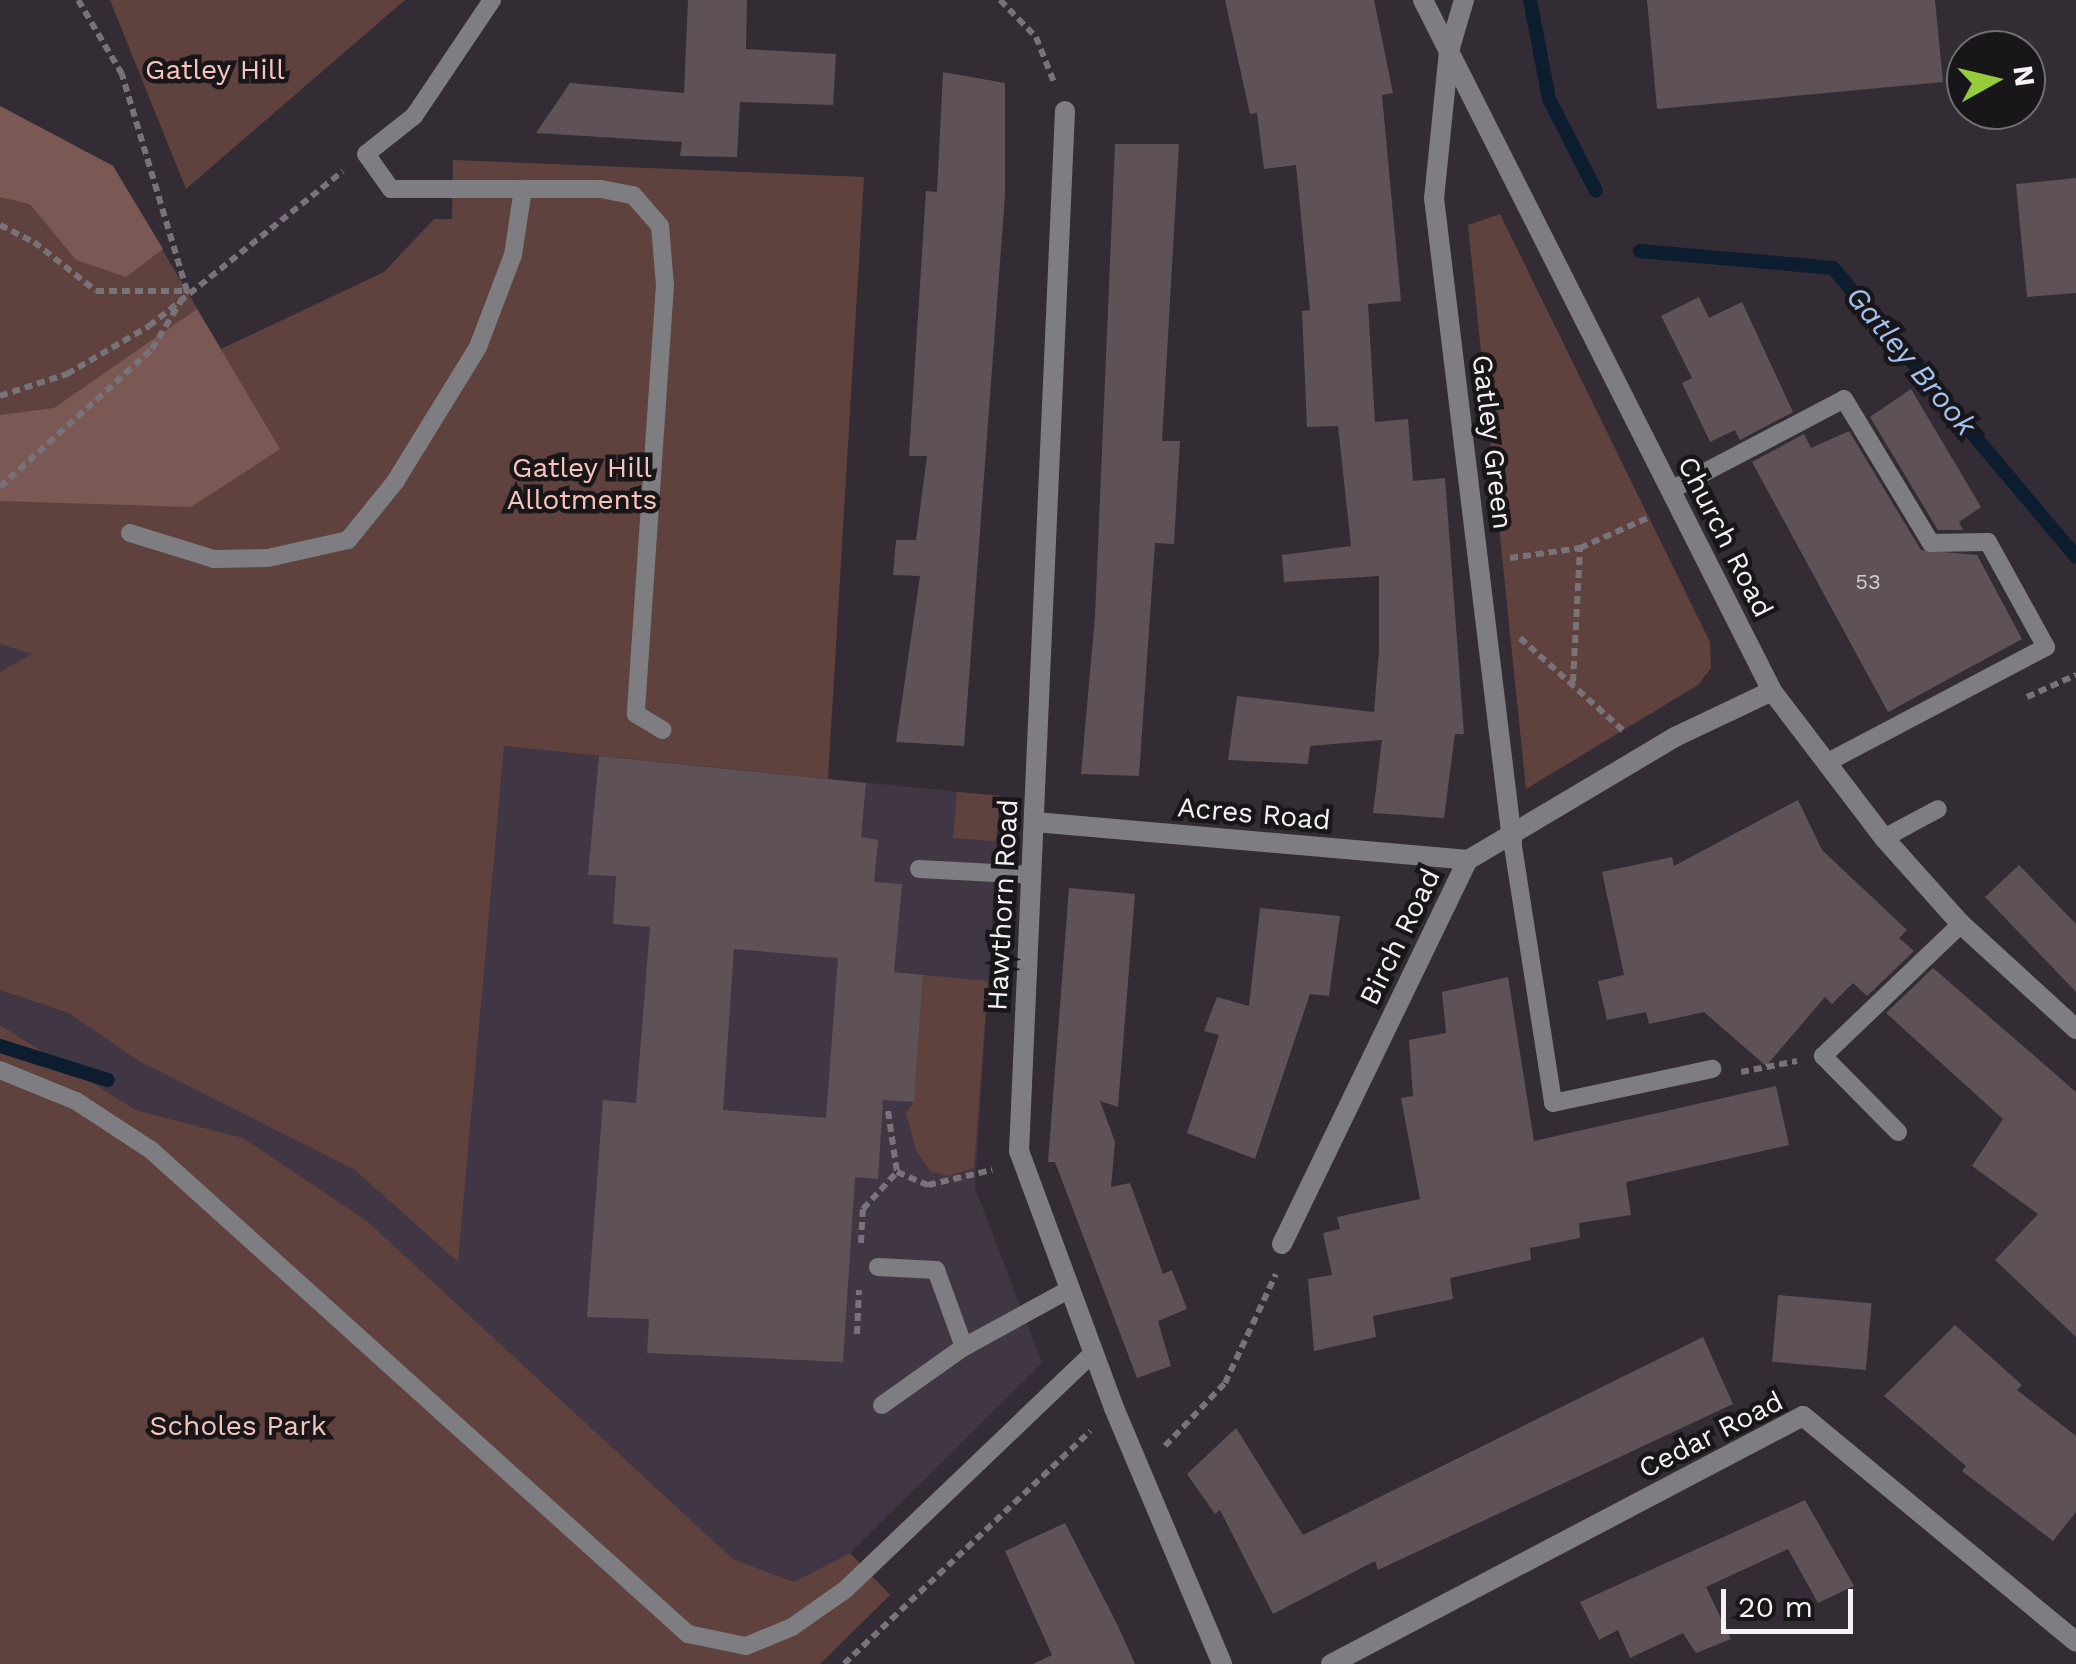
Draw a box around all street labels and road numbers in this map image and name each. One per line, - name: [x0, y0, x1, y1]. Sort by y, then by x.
- street label: Gatley Green: [1465, 352, 1519, 532]
- street label: Church Road: [1670, 451, 1780, 623]
- street label: Acres Road: [1176, 791, 1332, 837]
- street label: Hawthorn Road: [981, 798, 1025, 1012]
- street label: Birch Road: [1353, 863, 1447, 1011]
- street label: Cedar Road: [1633, 1384, 1789, 1486]

